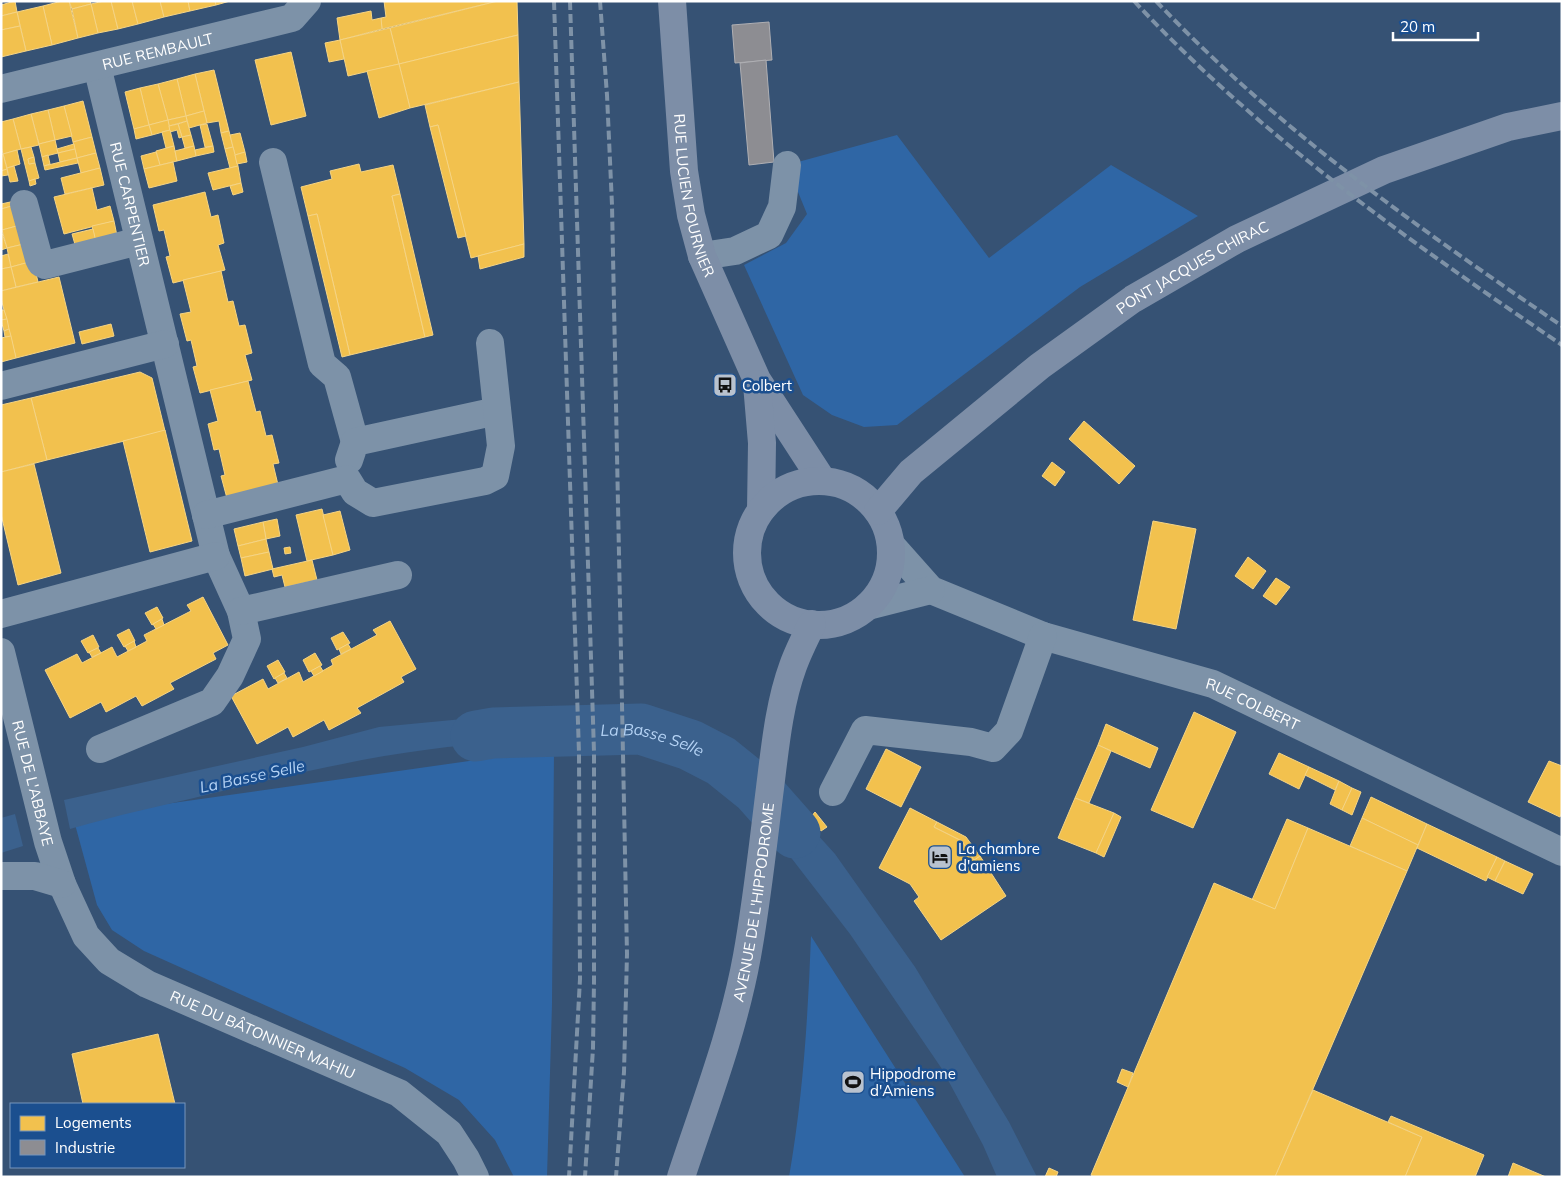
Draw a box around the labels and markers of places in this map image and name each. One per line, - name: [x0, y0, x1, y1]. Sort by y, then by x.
- bus stop icon: Colbert: [712, 372, 738, 398]
- place label: Colbert: [742, 376, 792, 395]
- place label: La chambre d'amiens: [958, 839, 1040, 875]
- hotel icon: La chambre d'amiens: [927, 844, 953, 870]
- place label: Hippodrome d'Amiens: [870, 1064, 956, 1100]
- sports icon: Hippodrome d'Amiens: [840, 1069, 866, 1095]

